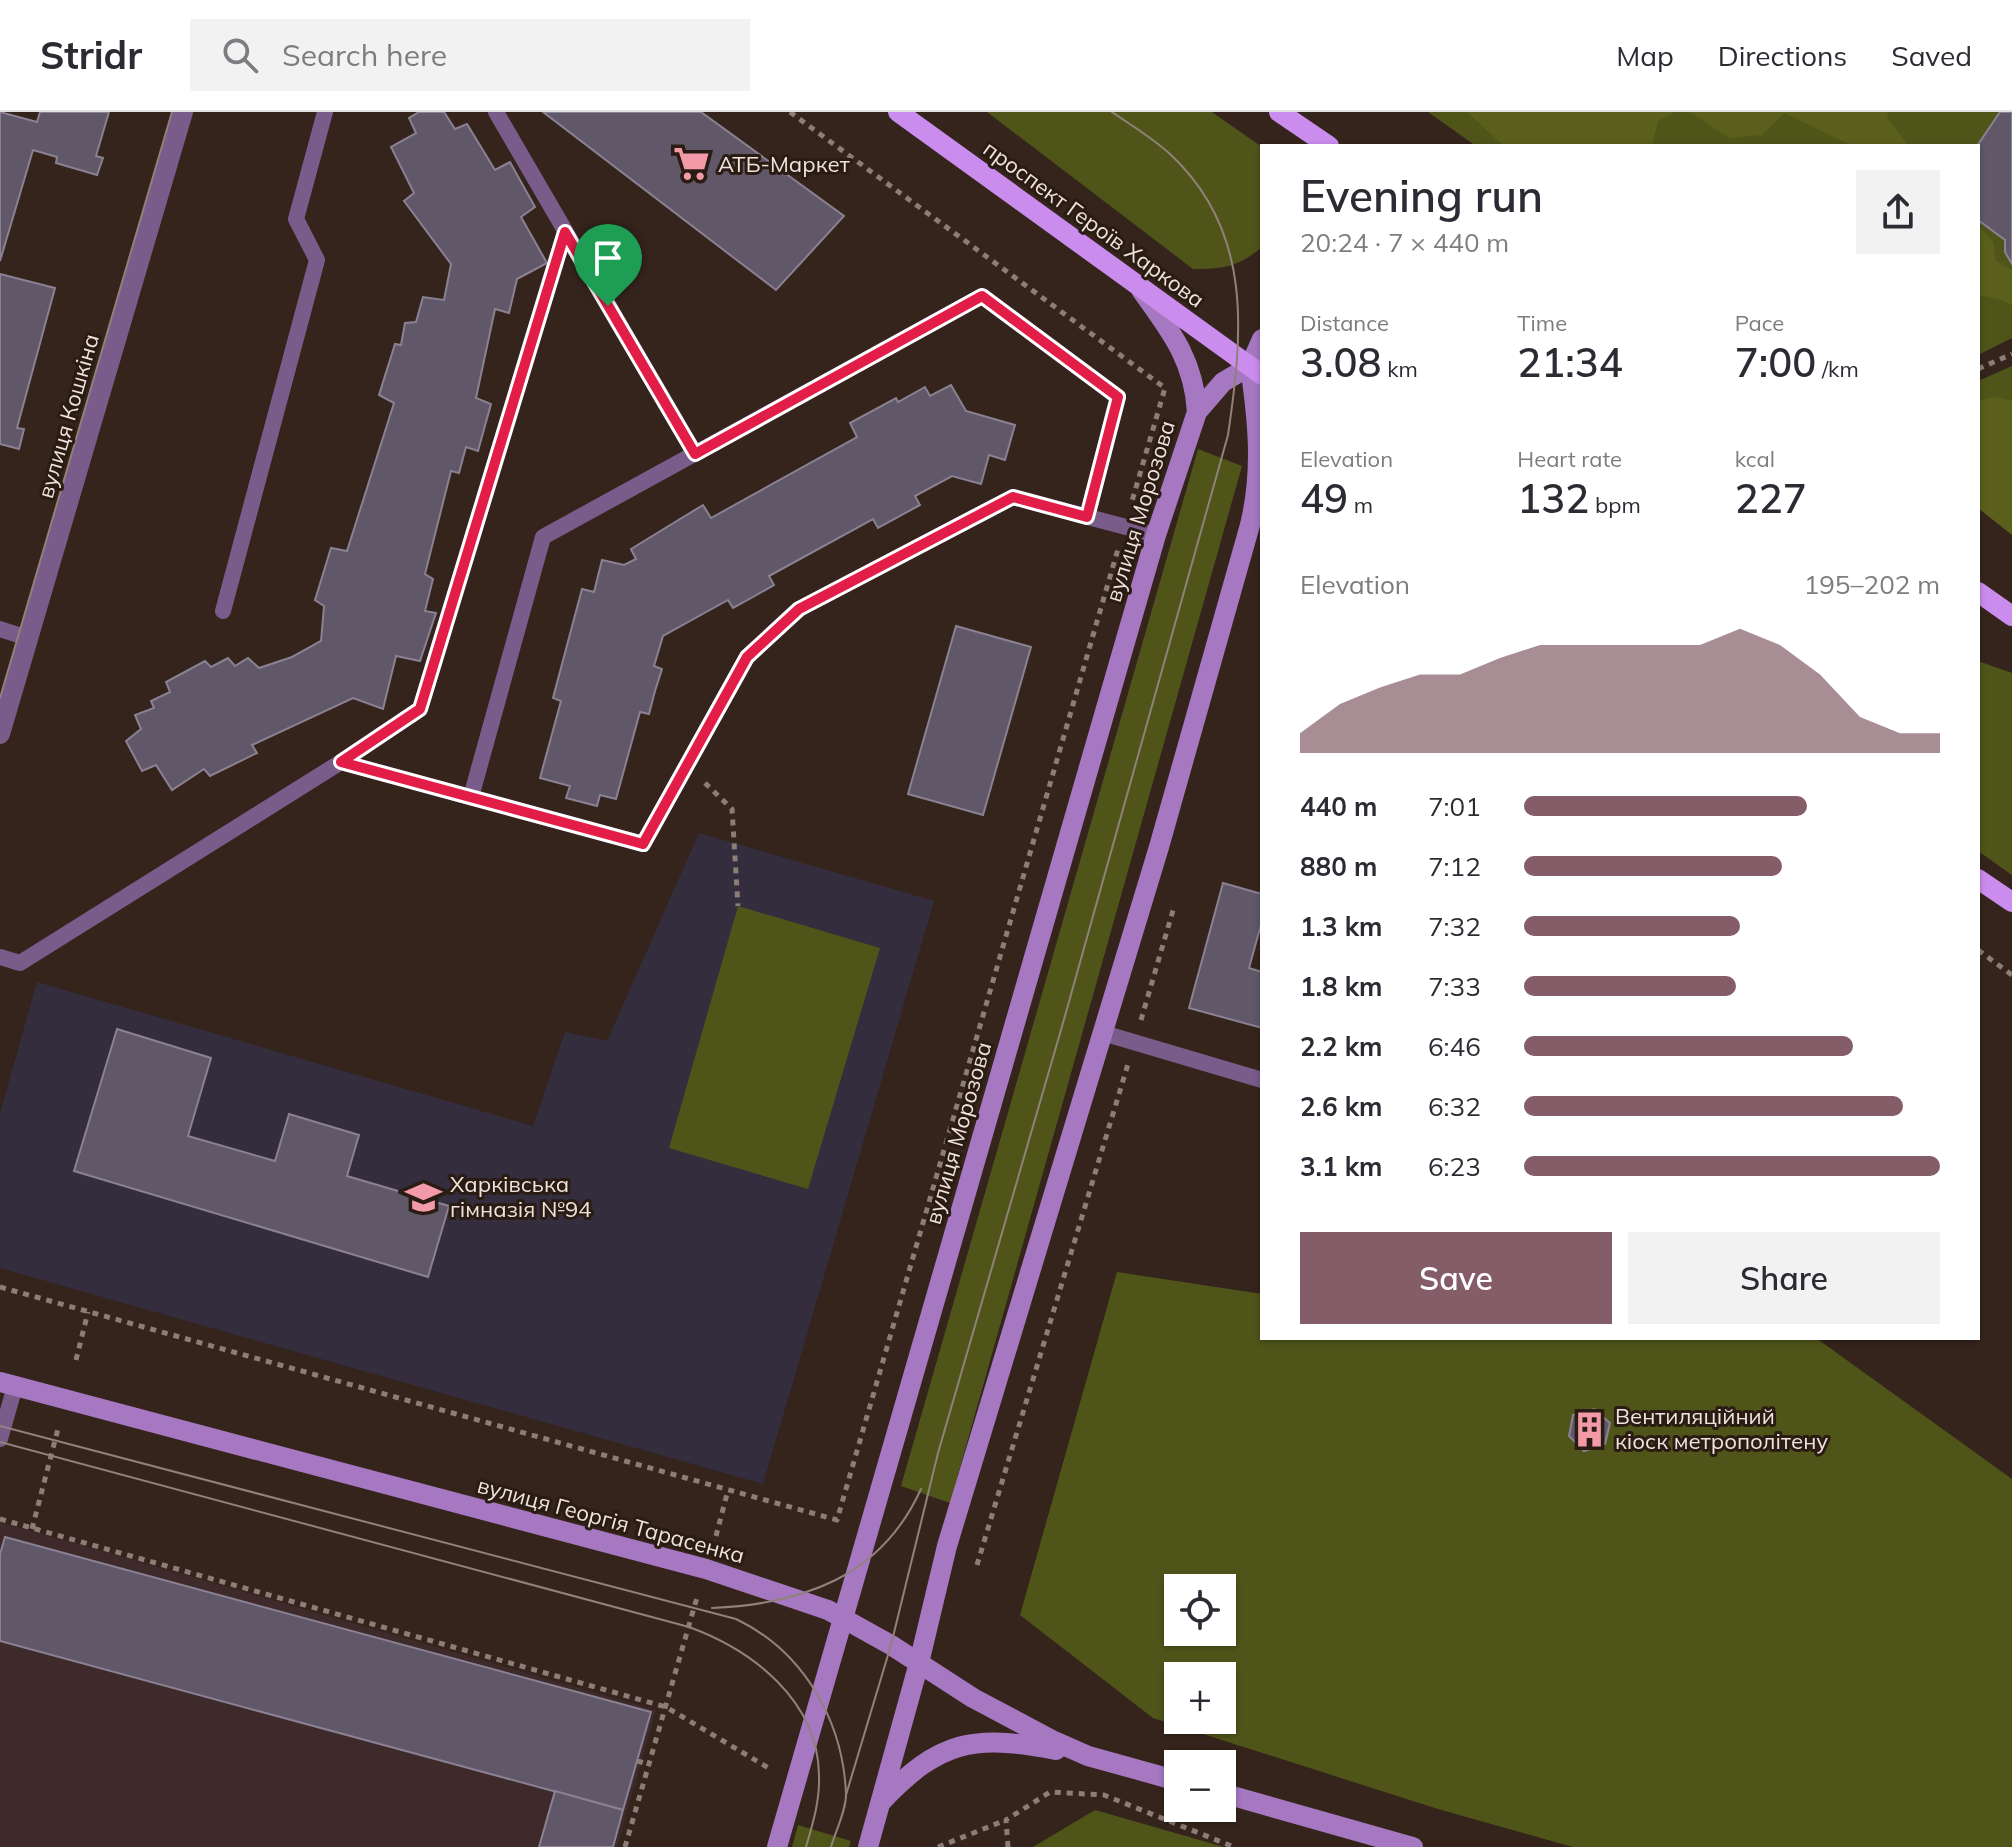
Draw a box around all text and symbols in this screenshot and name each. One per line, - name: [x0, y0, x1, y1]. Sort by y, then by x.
- search box: [190, 19, 750, 91]
- text: Stridr: [40, 31, 142, 79]
- icon: search: [218, 33, 262, 77]
- text: Search here: [282, 36, 447, 74]
- text: Map: [1616, 38, 1674, 73]
- text: Directions: [1718, 38, 1847, 73]
- text: Saved: [1891, 38, 1972, 73]
- street label: проспект Героїв Харкова: [978, 134, 1210, 314]
- supermarket icon: АТБ-Маркет: [673, 145, 711, 183]
- place label: АТБ-Маркет: [718, 150, 850, 178]
- text: Evening run: [1300, 168, 1543, 223]
- button: share: [1856, 170, 1940, 254]
- pin: [574, 224, 642, 306]
- text: 20:24 · 7 × 440 m: [1300, 226, 1509, 259]
- icon: arrive: [586, 236, 630, 280]
- text: Distance: [1300, 309, 1389, 337]
- text: Time: [1517, 309, 1567, 337]
- text: Pace: [1735, 309, 1784, 337]
- street label: вулиця Кошкіна: [31, 331, 105, 501]
- text: 3.08: [1300, 337, 1381, 387]
- text: 21:34: [1517, 337, 1623, 387]
- text: 7:00: [1735, 337, 1816, 387]
- text: km: [1381, 355, 1418, 383]
- text: /km: [1816, 355, 1859, 383]
- street label: вулиця Морозова: [1099, 417, 1181, 605]
- text: Elevation: [1300, 445, 1393, 473]
- text: Heart rate: [1517, 445, 1622, 473]
- text: kcal: [1735, 445, 1775, 473]
- text: 49: [1300, 473, 1348, 523]
- text: 132: [1517, 473, 1589, 523]
- text: 227: [1735, 473, 1807, 523]
- text: m: [1348, 491, 1373, 519]
- text: bpm: [1589, 491, 1641, 519]
- text: Elevation: [1300, 568, 1410, 601]
- text: 195–202 m: [1804, 568, 1940, 601]
- text: 440 m: [1300, 790, 1377, 823]
- text: 7:01: [1428, 790, 1481, 823]
- text: 880 m: [1300, 850, 1377, 883]
- text: 7:12: [1428, 850, 1481, 883]
- text: 1.3 km: [1300, 910, 1383, 943]
- text: 7:32: [1428, 910, 1481, 943]
- text: 1.8 km: [1300, 970, 1383, 1003]
- text: 7:33: [1428, 970, 1481, 1003]
- text: 2.2 km: [1300, 1030, 1383, 1063]
- text: 6:46: [1428, 1030, 1481, 1063]
- street label: вулиця Морозова: [919, 1039, 997, 1227]
- text: 2.6 km: [1300, 1090, 1383, 1123]
- text: 6:32: [1428, 1090, 1481, 1123]
- text: 3.1 km: [1300, 1150, 1383, 1183]
- text: 6:23: [1428, 1150, 1481, 1183]
- place label: Харківська гімназія №94: [450, 1170, 591, 1223]
- school or university icon: Харківська гімназія №94: [405, 1178, 443, 1216]
- button: Save: [1300, 1232, 1612, 1324]
- button: Share: [1628, 1232, 1940, 1324]
- place label: Вентиляційний кіоск метрополітену: [1615, 1402, 1828, 1455]
- building icon: Вентиляційний кіоск метрополітену: [1570, 1410, 1608, 1448]
- street label: вулиця Георгія Тарасенка: [474, 1471, 748, 1569]
- map controls: [1164, 1574, 1236, 1822]
- button: locate: [1164, 1574, 1236, 1646]
- button: +: [1164, 1662, 1236, 1734]
- button: −: [1164, 1750, 1236, 1822]

